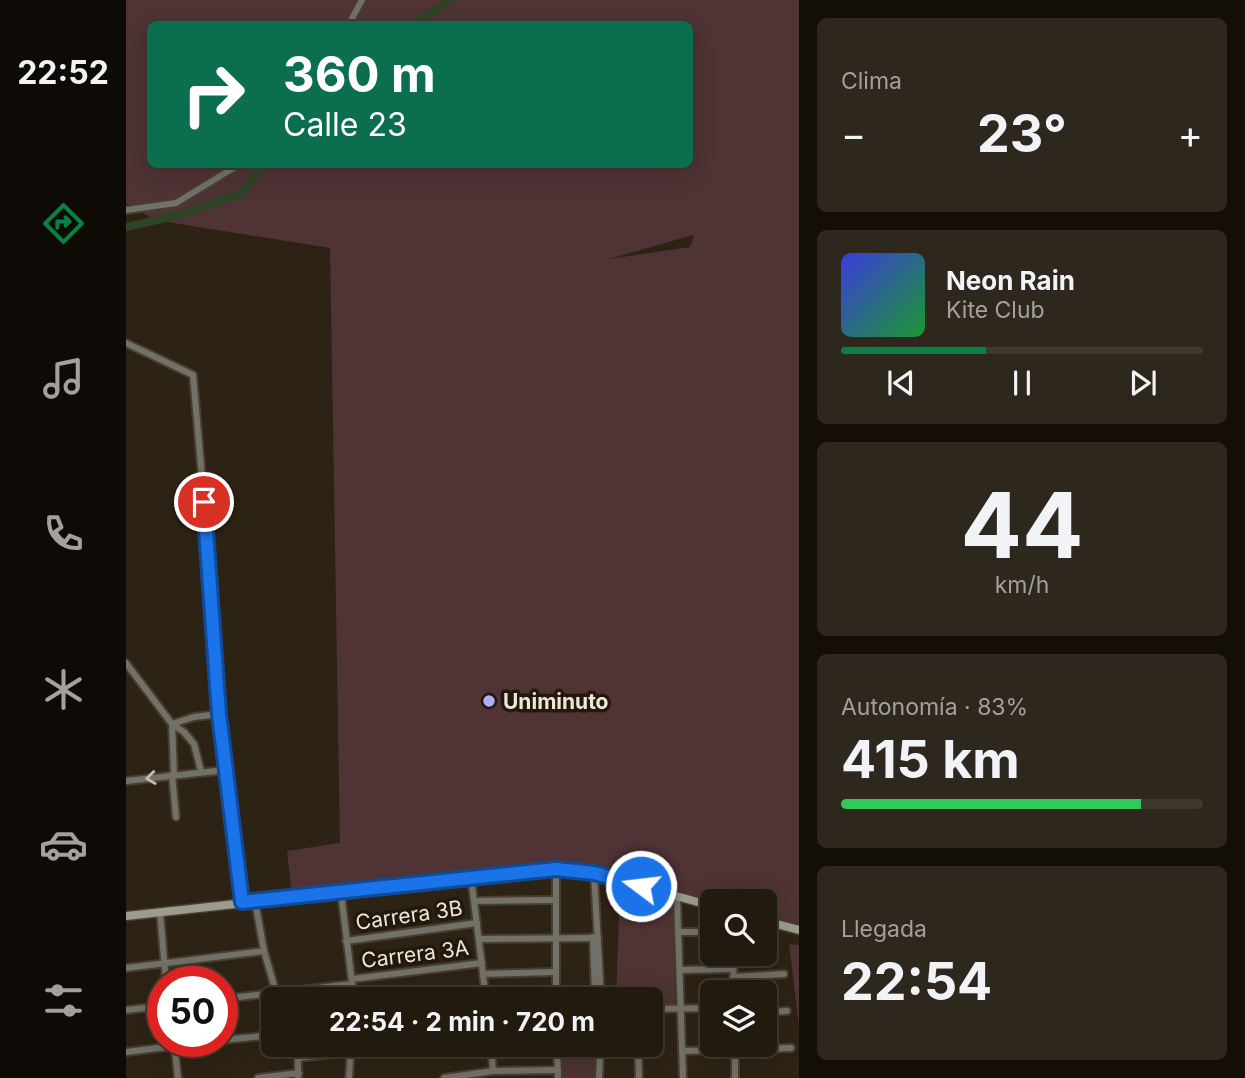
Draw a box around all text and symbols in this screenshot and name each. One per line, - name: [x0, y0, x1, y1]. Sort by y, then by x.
- text: 360 m: [283, 45, 436, 104]
- icon: right: [168, 49, 259, 140]
- text: 22:52: [17, 53, 109, 92]
- text: Clima: [841, 67, 902, 95]
- text: 23°: [977, 102, 1067, 165]
- text: Calle 23: [283, 105, 407, 144]
- text: −: [841, 111, 866, 157]
- text: +: [1178, 111, 1203, 157]
- icon: directions: [39, 199, 88, 248]
- text: Neon Rain: [946, 265, 1075, 296]
- text: Kite Club: [946, 296, 1045, 324]
- icon: music: [39, 354, 88, 403]
- icon: previous: [882, 364, 920, 402]
- icon: pause: [1003, 364, 1041, 402]
- icon: next: [1124, 364, 1162, 402]
- text: 44: [960, 470, 1084, 580]
- pin: [174, 472, 234, 532]
- icon: arrive: [185, 483, 223, 521]
- icon: phone: [39, 509, 88, 558]
- text: km/h: [995, 571, 1049, 599]
- icon: climate: [39, 665, 88, 714]
- place label: Uniminuto: [503, 689, 609, 714]
- marker: Uniminuto: [481, 693, 497, 709]
- text: Autonomía · 83%: [841, 693, 1028, 721]
- text: 415 km: [841, 728, 1020, 791]
- one-way arrow: [145, 770, 157, 785]
- icon: car: [39, 820, 88, 869]
- position arrow: [604, 849, 678, 923]
- map controls: [700, 889, 777, 1057]
- button: search: [700, 889, 777, 966]
- street label: Carrera 3B: [354, 895, 464, 935]
- text: Llegada: [841, 915, 927, 943]
- street label: Carrera 3A: [360, 935, 470, 973]
- text: 22:54: [841, 950, 992, 1013]
- speed limit sign: 50: [147, 966, 238, 1057]
- icon: filters: [39, 976, 88, 1025]
- button: layers: [700, 980, 777, 1057]
- text: 22:54 · 2 min · 720 m: [329, 1006, 595, 1037]

